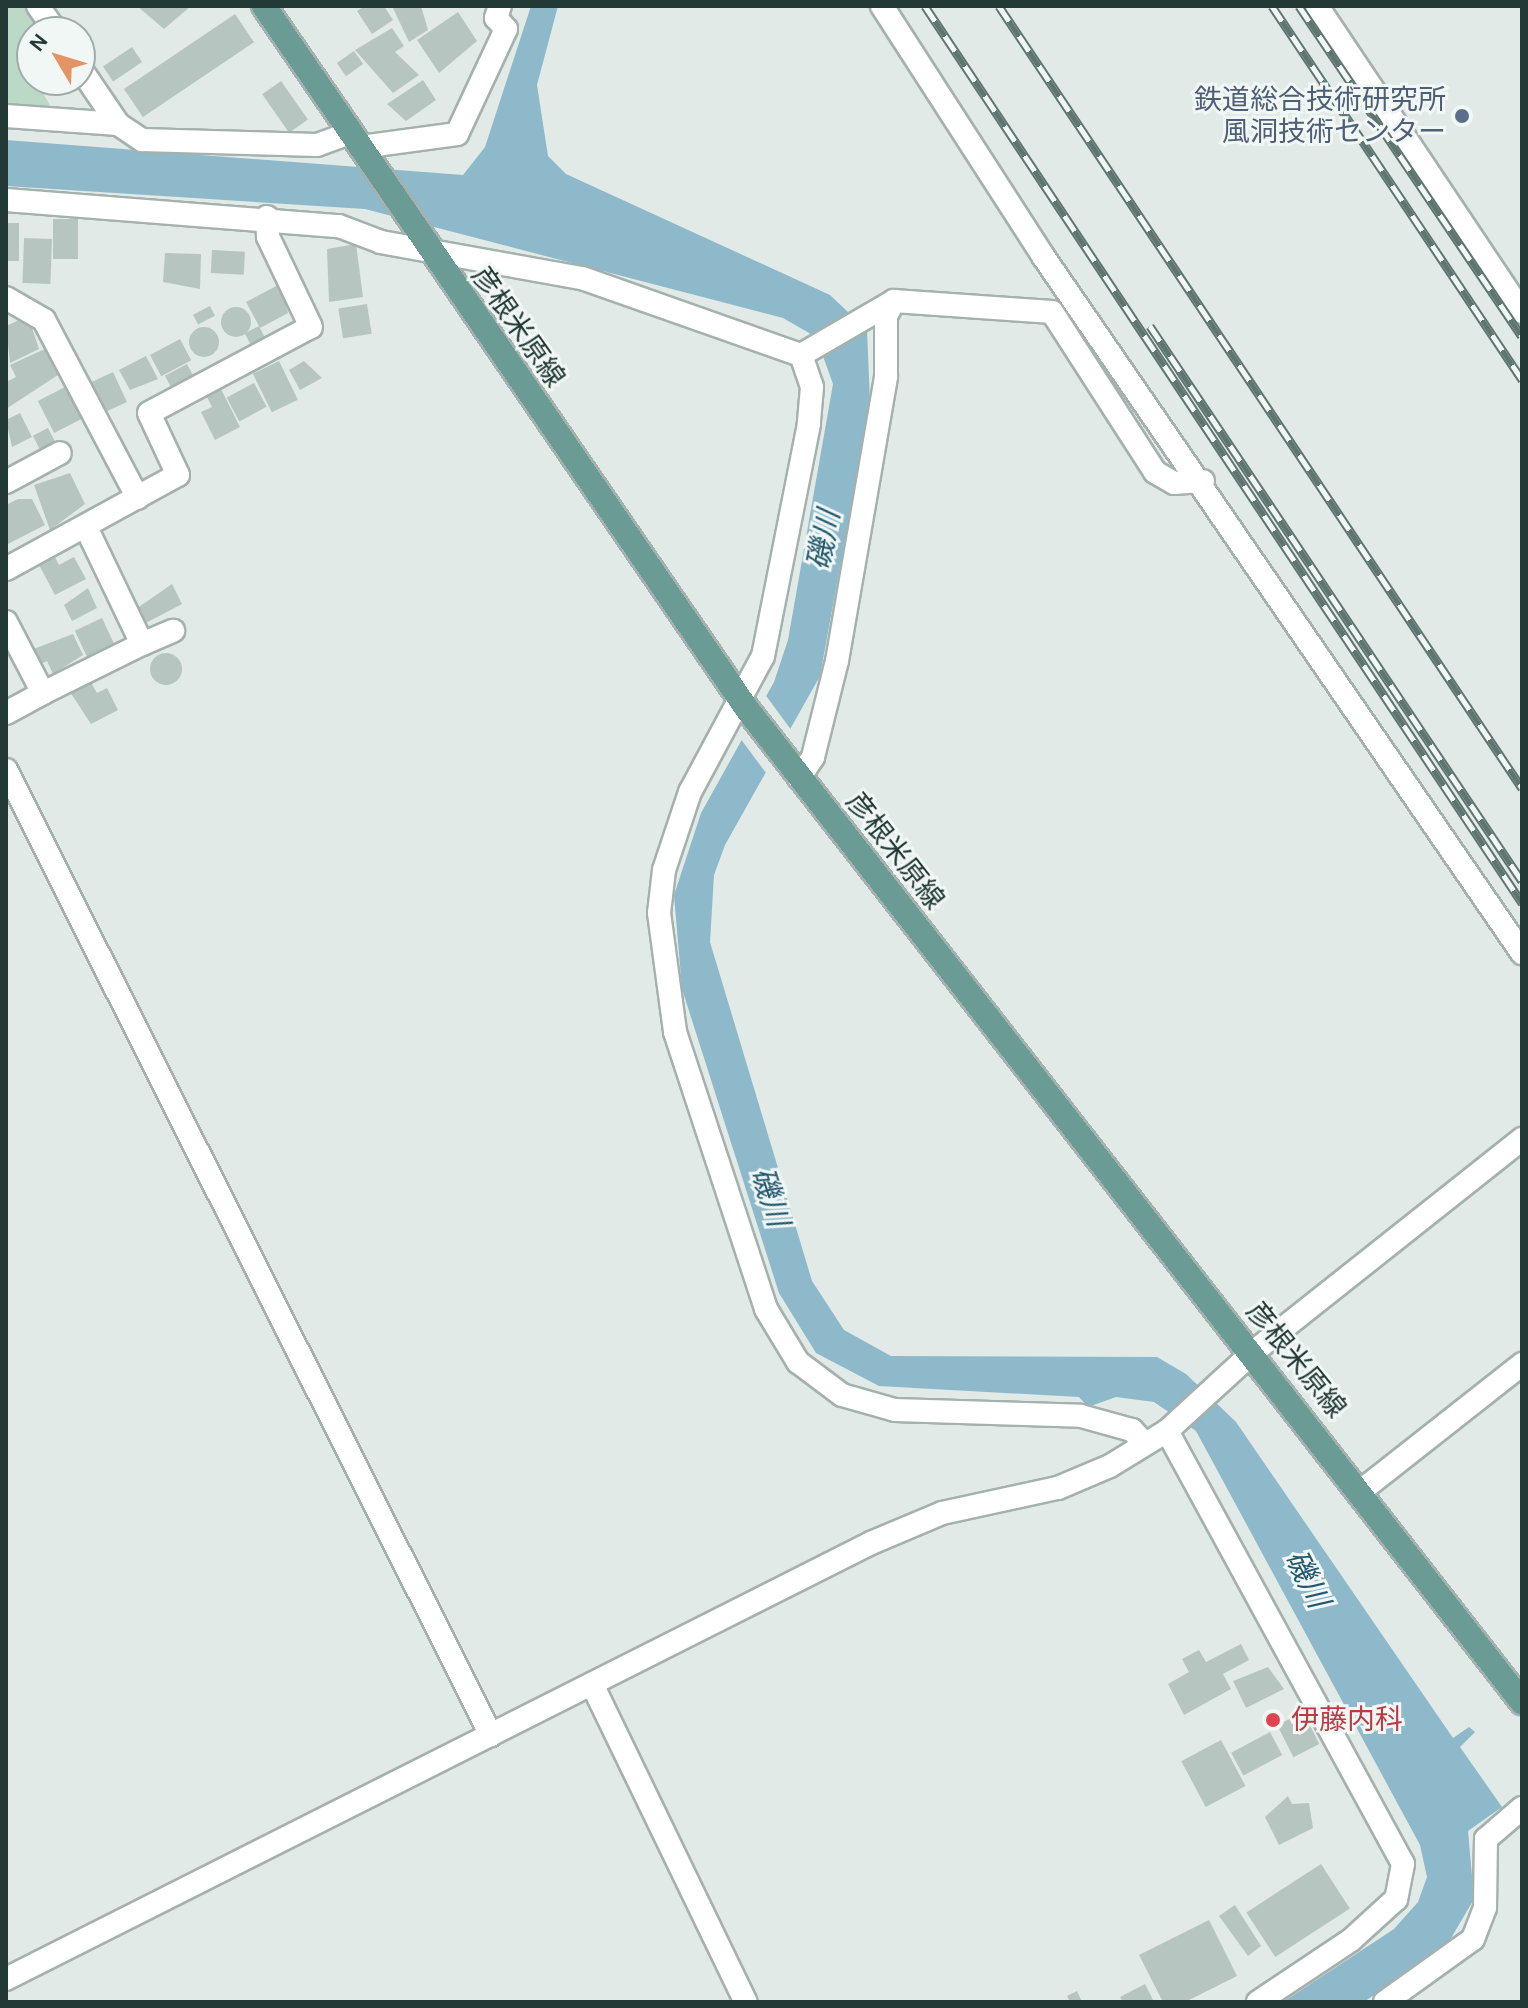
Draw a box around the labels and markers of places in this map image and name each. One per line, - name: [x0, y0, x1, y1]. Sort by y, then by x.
- place label: 鉄道総合技術研究所 風洞技術センター: [1194, 83, 1446, 149]
- marker: 鉄道総合技術研究所 風洞技術センター: [1453, 107, 1471, 125]
- place label: 伊藤内科: [1291, 1703, 1403, 1737]
- marker: 伊藤内科: [1262, 1709, 1284, 1731]

